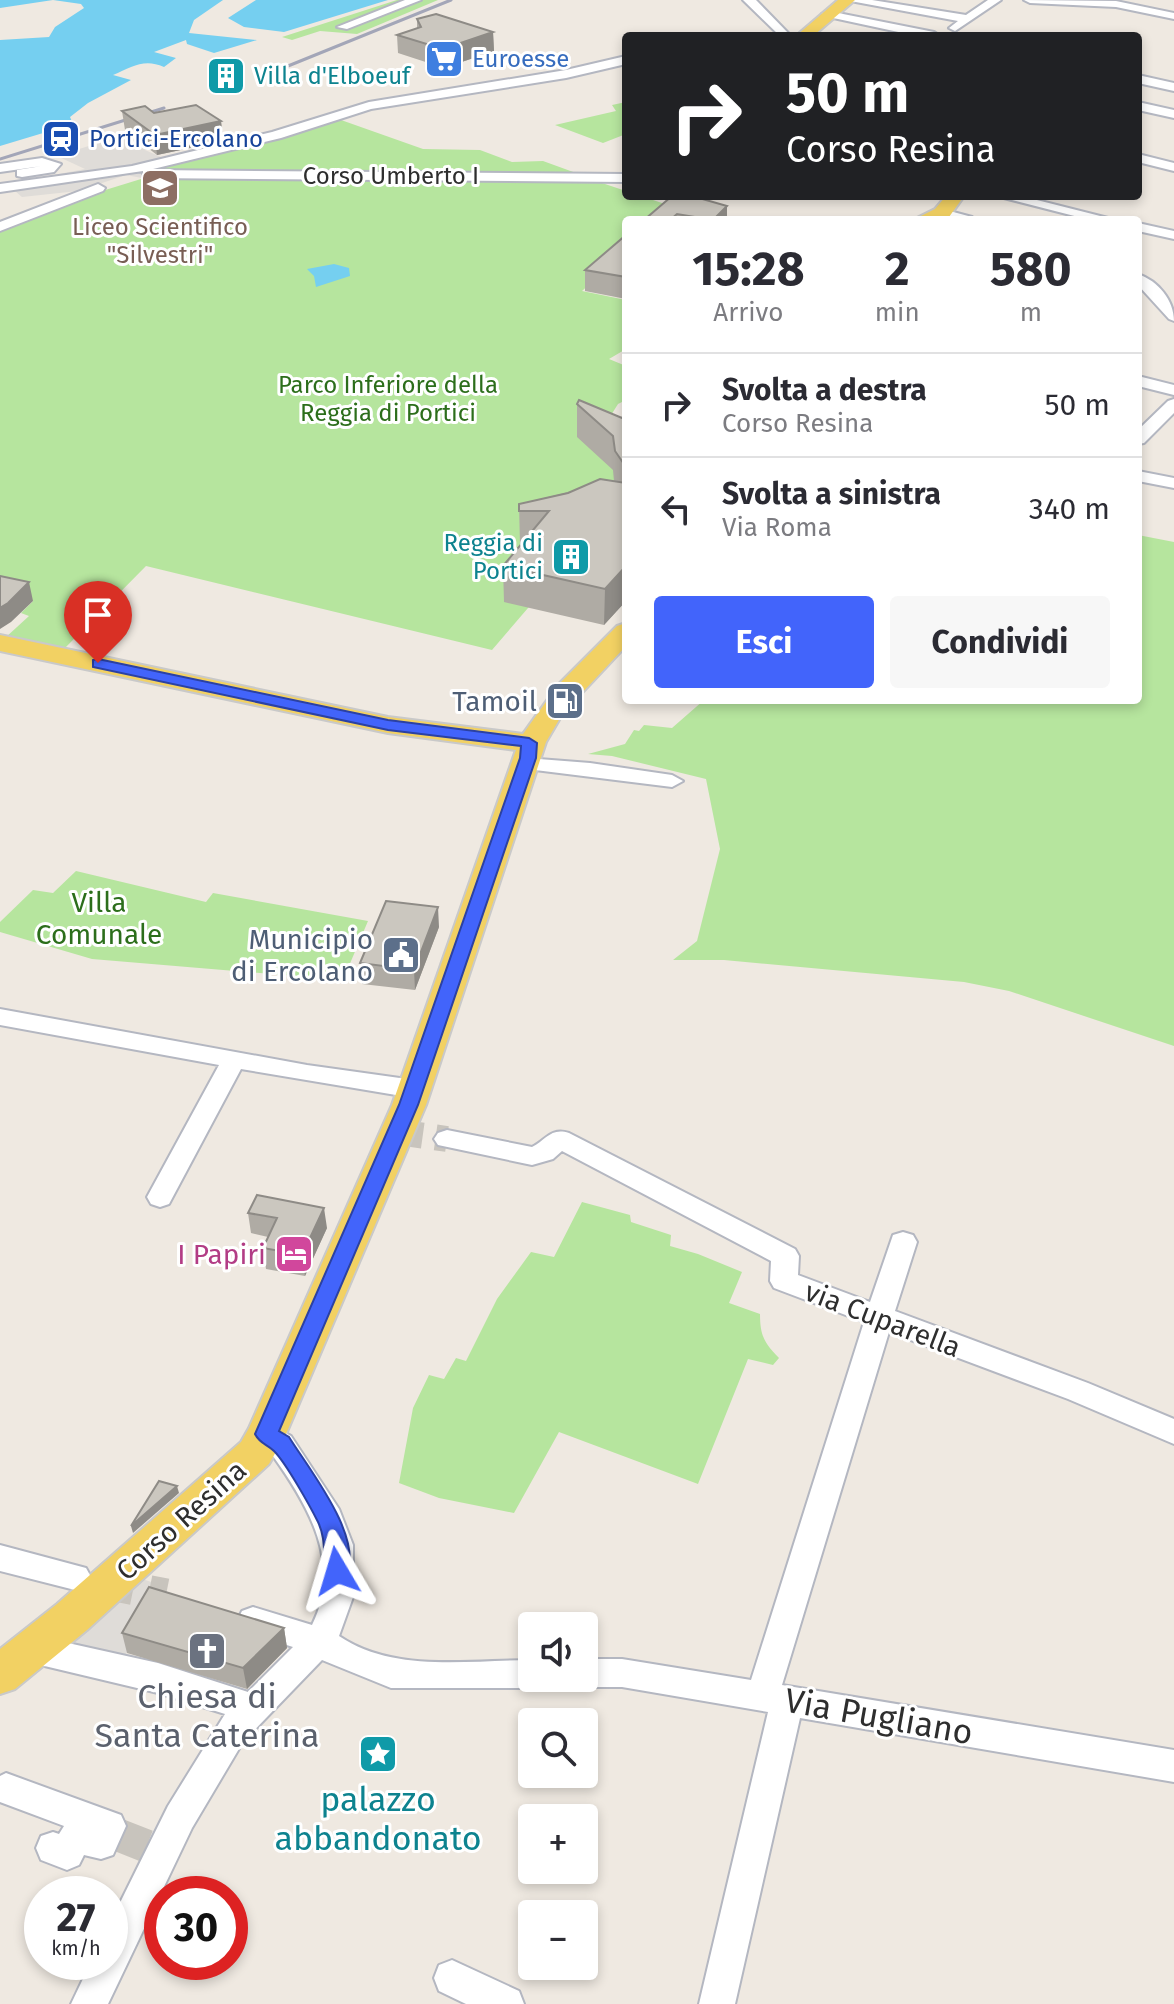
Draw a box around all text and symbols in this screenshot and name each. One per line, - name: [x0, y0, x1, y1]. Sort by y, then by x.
- supermarket icon: Euroesse: [423, 38, 465, 80]
- place label: Euroesse: [472, 45, 569, 73]
- building icon: Villa d'Elboeuf: [205, 55, 247, 97]
- text: 50 m: [786, 60, 909, 127]
- place label: Villa d'Elboeuf: [254, 62, 412, 90]
- icon: right: [654, 64, 758, 168]
- station icon: Portici-Ercolano: [40, 118, 82, 160]
- place label: Portici-Ercolano: [89, 125, 263, 153]
- text: Corso Resina: [786, 128, 996, 172]
- street label: Corso Umberto I: [303, 162, 479, 190]
- school or university icon: Liceo Scientifico "Silvestri": [139, 167, 181, 209]
- place label: Liceo Scientifico "Silvestri": [72, 213, 248, 269]
- text: 15:28: [692, 240, 805, 298]
- text: 2: [885, 240, 910, 298]
- text: 580: [990, 240, 1072, 298]
- text: Arrivo: [713, 297, 784, 328]
- text: min: [875, 297, 920, 328]
- text: m: [1020, 297, 1042, 328]
- park label: Parco Inferiore della Reggia di Portici: [278, 371, 498, 427]
- text: Svolta a destra: [722, 372, 927, 408]
- icon: right: [654, 383, 698, 427]
- text: 50 m: [1045, 387, 1110, 423]
- text: Corso Resina: [722, 408, 873, 439]
- text: Svolta a sinistra: [722, 476, 941, 512]
- icon: left: [654, 487, 698, 531]
- text: 340 m: [1029, 491, 1110, 527]
- text: Via Roma: [722, 512, 832, 543]
- place label: Reggia di Portici: [443, 529, 543, 585]
- building icon: Reggia di Portici: [550, 536, 592, 578]
- pin: [64, 581, 132, 663]
- icon: arrive: [76, 593, 120, 637]
- button: Esci: [654, 596, 874, 688]
- button: Condividi: [890, 596, 1110, 688]
- fuel station icon: Tamoil: [544, 680, 586, 722]
- place label: Tamoil: [452, 685, 537, 718]
- park label: Villa Comunale: [36, 886, 162, 951]
- place label: Municipio di Ercolano: [231, 923, 373, 988]
- public building icon: Municipio di Ercolano: [380, 934, 422, 976]
- hotel icon: I Papiri: [273, 1233, 315, 1275]
- place label: I Papiri: [177, 1238, 266, 1271]
- street label: via Cuparella: [800, 1275, 965, 1364]
- street label: Corso Resina: [110, 1454, 253, 1587]
- position arrow: [295, 1529, 379, 1613]
- map controls: [518, 1612, 598, 1980]
- button: sound: [518, 1612, 598, 1692]
- church icon: Chiesa di Santa Caterina: [186, 1630, 228, 1672]
- place label: Chiesa di Santa Caterina: [94, 1676, 320, 1756]
- street label: Via Pugliano: [782, 1680, 976, 1753]
- button: search: [518, 1708, 598, 1788]
- place icon: palazzo abbandonato: [357, 1733, 399, 1775]
- place label: palazzo abbandonato: [274, 1779, 482, 1859]
- button: +: [518, 1804, 598, 1884]
- speed limit sign: 30: [144, 1876, 248, 1980]
- text: 27: [57, 1894, 96, 1942]
- button: −: [518, 1900, 598, 1980]
- text: km/h: [51, 1936, 101, 1960]

